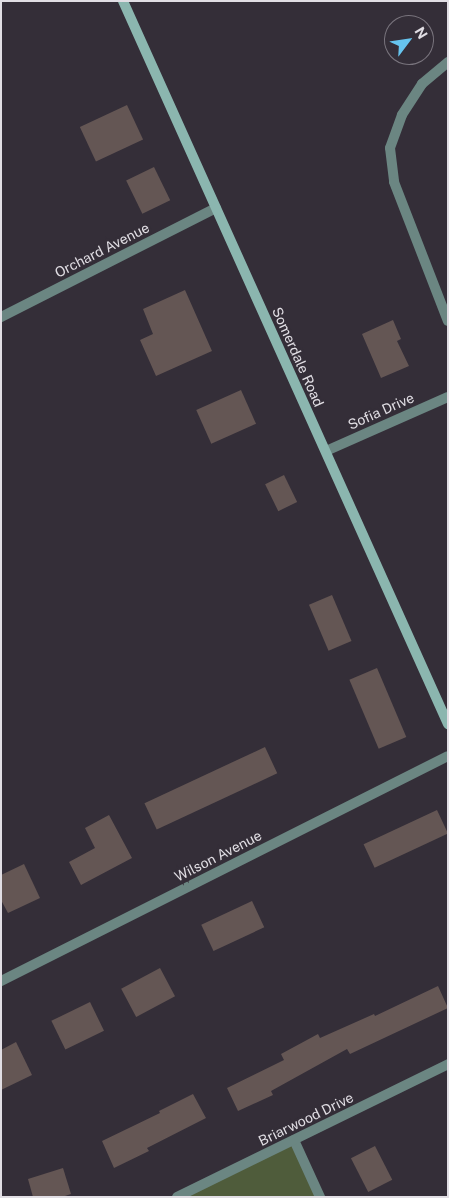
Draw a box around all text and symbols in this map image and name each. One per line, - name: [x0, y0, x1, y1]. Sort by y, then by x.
- north arrow: [384, 15, 434, 65]
- text: N: [411, 24, 431, 42]
- street label: Orchard Avenue: [52, 219, 152, 281]
- street label: Somerdale Road: [269, 305, 327, 409]
- street label: Sofia Drive: [345, 389, 417, 433]
- street label: Wilson Avenue: [172, 827, 264, 885]
- street label: Briarwood Drive: [256, 1089, 356, 1149]

